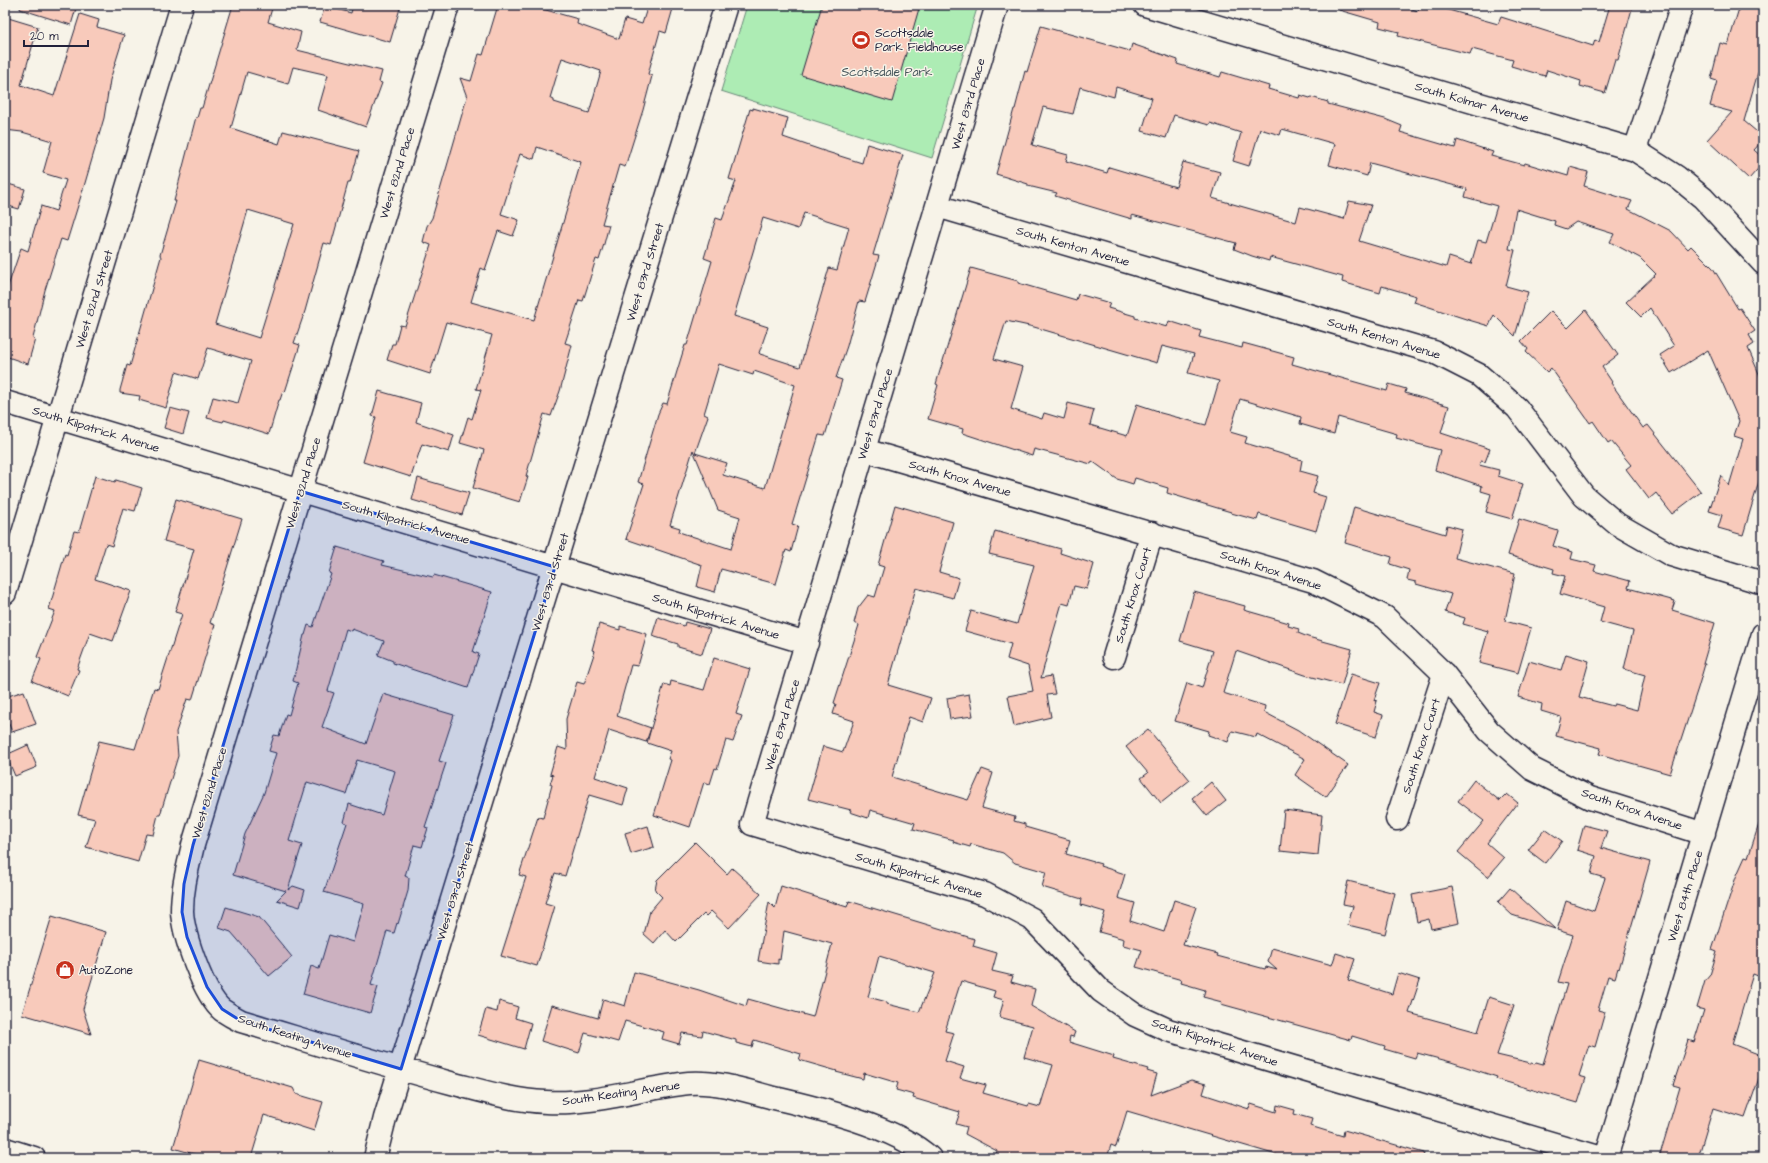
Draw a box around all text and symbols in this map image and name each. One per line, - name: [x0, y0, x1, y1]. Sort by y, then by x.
- scale bar: [24, 22, 88, 48]
- place label: Scottsdale Park Fieldhouse: [875, 25, 964, 56]
- text: 20 m: [30, 28, 59, 45]
- sports icon: Scottsdale Park Fieldhouse: [850, 29, 872, 51]
- street label: West 83rd Place: [947, 56, 990, 152]
- park label: Scottsdale Park: [842, 64, 933, 81]
- street label: South Kolmar Avenue: [1413, 78, 1531, 127]
- street label: West 82nd Place: [375, 125, 420, 221]
- street label: West 83rd Street: [622, 221, 669, 323]
- street label: South Kenton Avenue: [1014, 222, 1132, 271]
- street label: West 82nd Street: [71, 248, 118, 350]
- street label: South Kenton Avenue: [1325, 313, 1443, 364]
- street label: West 83rd Place: [854, 366, 898, 462]
- street label: South Kilpatrick Avenue: [30, 402, 162, 457]
- street label: West 82nd Place: [281, 435, 326, 531]
- street label: South Knox Avenue: [907, 456, 1013, 501]
- street label: South Kilpatrick Avenue: [340, 496, 472, 549]
- street label: West 83rd Street: [527, 531, 574, 633]
- street label: South Knox Court: [1111, 545, 1156, 645]
- street label: South Knox Avenue: [1218, 546, 1324, 595]
- street label: South Kilpatrick Avenue: [650, 589, 782, 644]
- street label: West 83rd Place: [761, 677, 805, 773]
- street label: South Knox Court: [1398, 696, 1445, 796]
- street label: West 82nd Place: [187, 745, 232, 841]
- street label: South Knox Avenue: [1579, 784, 1685, 835]
- street label: West 83rd Street: [432, 840, 479, 942]
- street label: South Kilpatrick Avenue: [853, 848, 985, 903]
- street label: West 84th Place: [1664, 848, 1708, 944]
- shop icon: AutoZone: [54, 959, 76, 981]
- place label: AutoZone: [79, 962, 134, 979]
- street label: South Keating Avenue: [235, 1010, 354, 1064]
- street label: South Kilpatrick Avenue: [1149, 1014, 1281, 1071]
- street label: South Keating Avenue: [561, 1077, 682, 1111]

